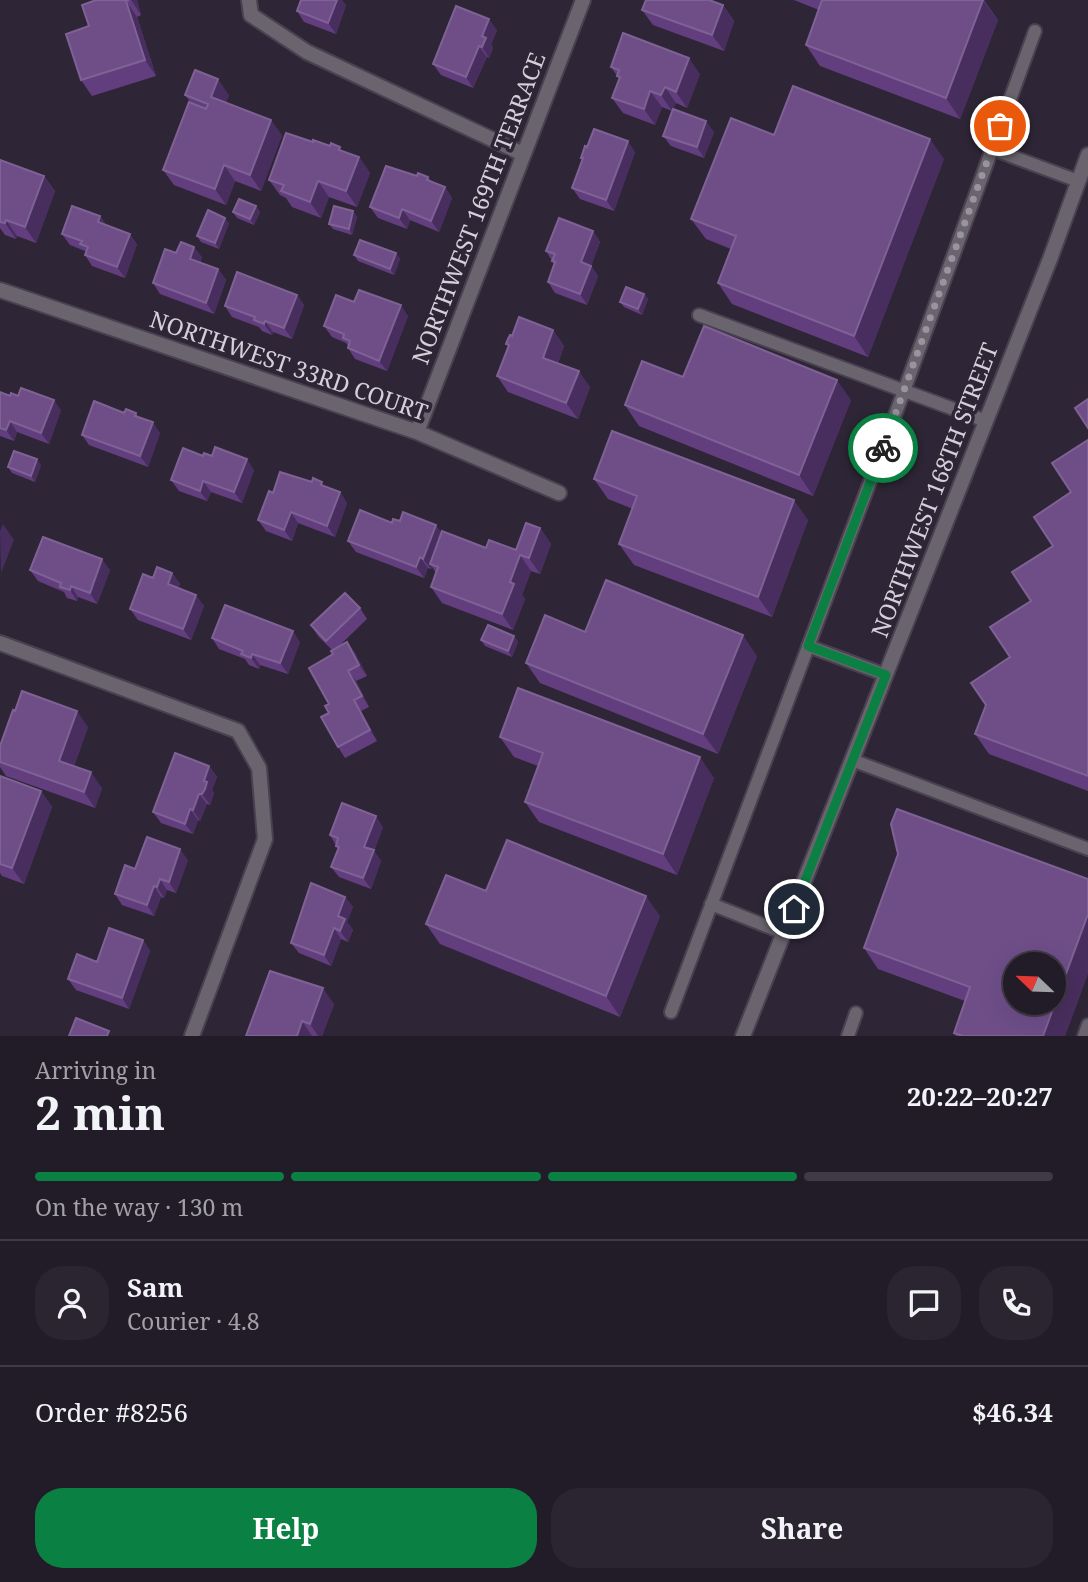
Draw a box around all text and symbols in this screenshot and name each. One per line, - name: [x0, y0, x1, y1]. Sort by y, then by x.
- street label: NORTHWEST 169TH TERRACE: [404, 47, 552, 369]
- pin: [970, 96, 1030, 156]
- icon: bag: [981, 107, 1019, 145]
- street label: NORTHWEST 33RD COURT: [146, 302, 432, 428]
- street label: NORTHWEST 168TH STREET: [863, 338, 1005, 642]
- courier: [848, 413, 918, 483]
- icon: bike: [864, 429, 902, 467]
- pin: [764, 879, 824, 939]
- icon: home: [775, 890, 813, 928]
- north arrow: [1003, 952, 1066, 1015]
- map controls: [1003, 952, 1066, 1015]
- text: Arriving in: [35, 1054, 156, 1086]
- text: 20:22–20:27: [907, 1078, 1053, 1114]
- text: 2 min: [35, 1081, 165, 1143]
- text: On the way · 130 m: [35, 1191, 243, 1223]
- button: person: [35, 1266, 109, 1340]
- button: chat: [887, 1266, 961, 1340]
- button: phone: [979, 1266, 1053, 1340]
- text: Sam: [127, 1269, 183, 1305]
- text: Courier · 4.8: [127, 1305, 260, 1337]
- text: Order #8256: [35, 1394, 188, 1430]
- text: $46.34: [972, 1394, 1053, 1430]
- button: Help: [35, 1488, 537, 1568]
- button: Share: [551, 1488, 1053, 1568]

